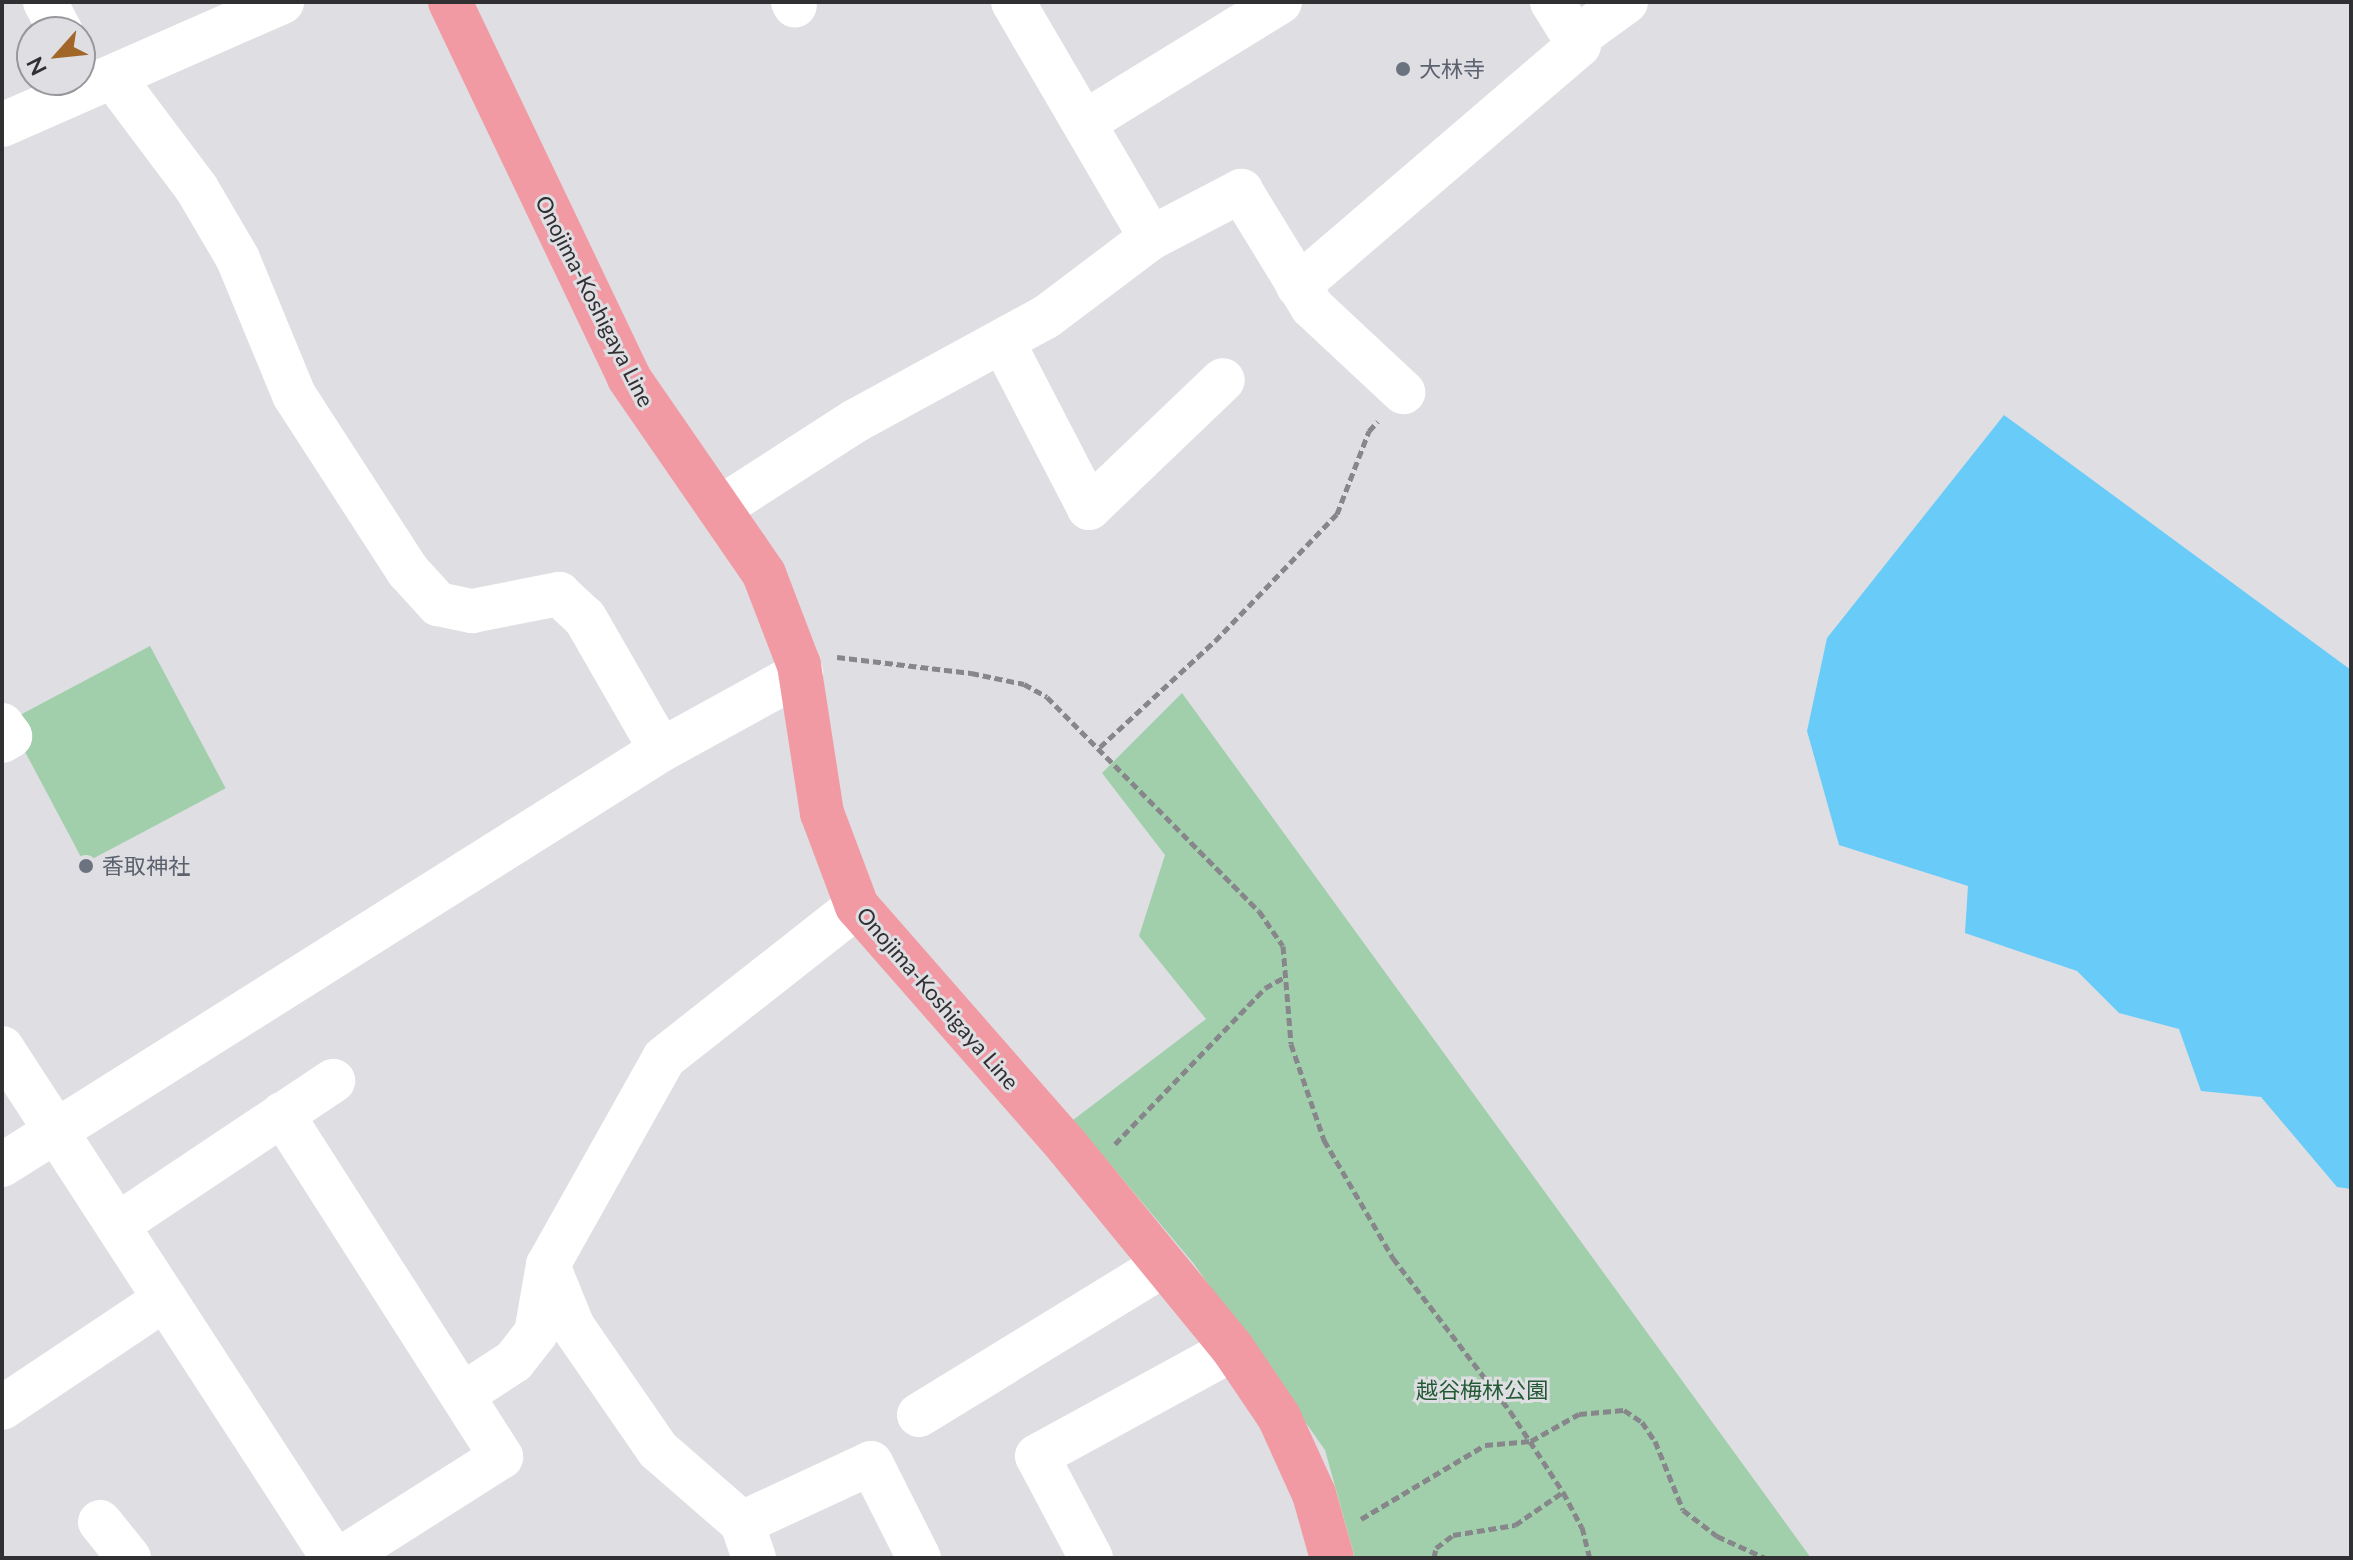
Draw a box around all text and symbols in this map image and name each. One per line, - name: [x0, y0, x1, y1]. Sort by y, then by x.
- north arrow: [16, 16, 96, 96]
- text: N: [20, 53, 52, 80]
- place label: 大林寺: [1419, 56, 1485, 82]
- marker: 大林寺: [1394, 60, 1412, 78]
- street label: Onojima-Koshigaya Line: [530, 191, 660, 411]
- place label: 香取神社: [102, 853, 190, 879]
- marker: 香取神社: [77, 857, 95, 875]
- street label: Onojima-Koshigaya Line: [851, 901, 1025, 1095]
- park label: 越谷梅林公園: [1416, 1377, 1548, 1403]

